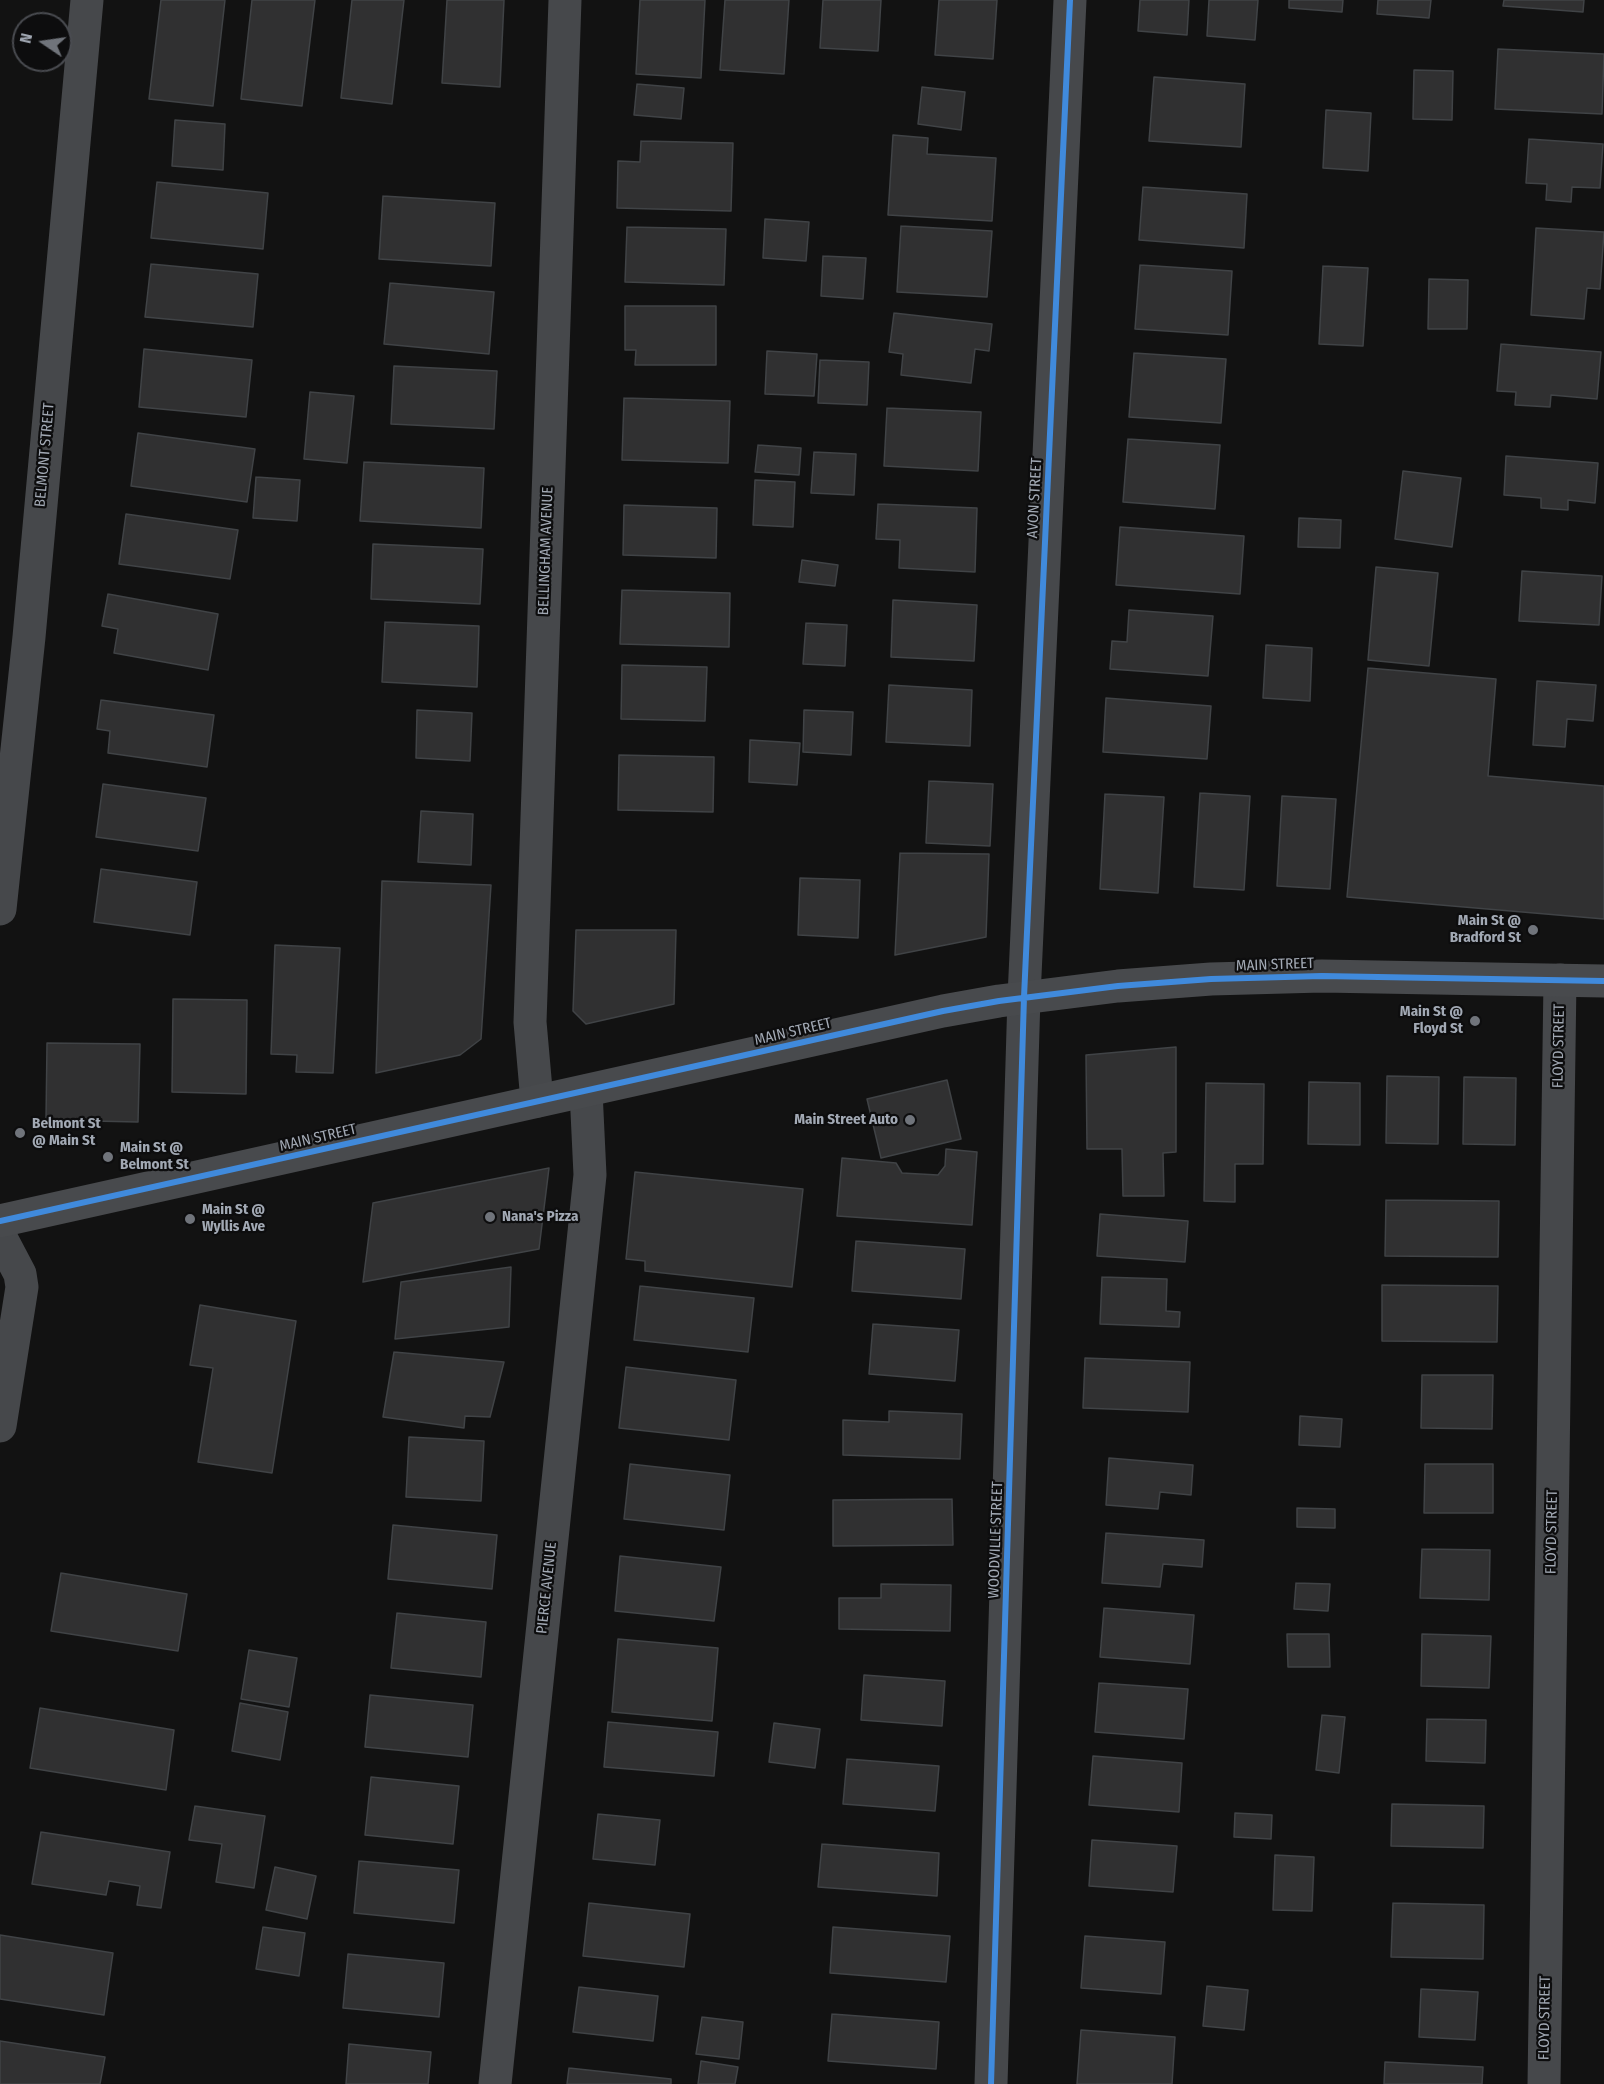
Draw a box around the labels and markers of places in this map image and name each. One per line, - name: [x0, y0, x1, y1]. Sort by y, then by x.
- place label: Main St @ Bradford St: [1450, 912, 1521, 947]
- marker: Main St @ Bradford St: [1526, 923, 1540, 937]
- place label: Main St @ Floyd St: [1400, 1003, 1463, 1038]
- marker: Main St @ Floyd St: [1468, 1014, 1482, 1028]
- place label: Main Street Auto: [794, 1111, 898, 1129]
- marker: Main Street Auto: [903, 1113, 917, 1127]
- place label: Belmont St @ Main St: [32, 1115, 101, 1150]
- marker: Belmont St @ Main St: [13, 1126, 27, 1140]
- place label: Main St @ Belmont St: [120, 1139, 189, 1174]
- marker: Main St @ Belmont St: [101, 1150, 115, 1164]
- place label: Main St @ Wyllis Ave: [202, 1201, 265, 1236]
- place label: Nana's Pizza: [502, 1208, 578, 1226]
- marker: Nana's Pizza: [483, 1210, 497, 1224]
- marker: Main St @ Wyllis Ave: [183, 1212, 197, 1226]

